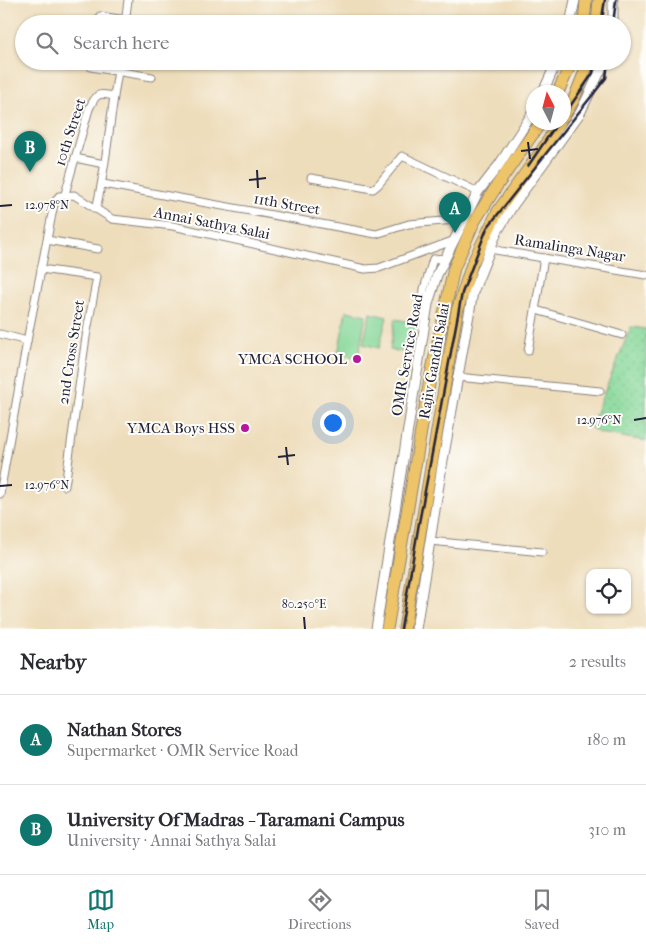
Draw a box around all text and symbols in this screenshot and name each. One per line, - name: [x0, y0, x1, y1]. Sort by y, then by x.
- search box: [15, 15, 631, 70]
- icon: search: [33, 29, 61, 57]
- text: Search here: [73, 32, 169, 54]
- north arrow: [526, 85, 571, 130]
- street label: 10th Street: [51, 95, 90, 168]
- pin: B: [14, 131, 46, 172]
- street label: 11th Street: [252, 189, 322, 219]
- pin: A: [439, 192, 471, 233]
- text: 12.978°N: [25, 198, 69, 212]
- street label: Annai Sathya Salai: [151, 203, 272, 243]
- street label: Ramalinga Nagar: [513, 230, 627, 266]
- street label: OMR Service Road: [387, 292, 427, 417]
- street label: 2nd Cross Street: [54, 298, 88, 406]
- street label: Rajiv Gandhi Salai: [415, 301, 453, 420]
- place label: YMCA SCHOOL: [237, 350, 347, 368]
- marker: YMCA SCHOOL: [351, 353, 363, 365]
- your location: [320, 410, 346, 436]
- text: 12.976°N: [577, 413, 621, 427]
- place label: YMCA Boys HSS: [126, 419, 235, 437]
- marker: YMCA Boys HSS: [239, 422, 251, 434]
- text: 12.976°N: [25, 478, 69, 492]
- map controls: [586, 569, 631, 614]
- button: locate: [586, 569, 631, 614]
- text: 80.250°E: [282, 597, 326, 611]
- text: Nearby: [20, 650, 86, 674]
- text: 2 results: [569, 652, 626, 671]
- text: Nathan Stores: [67, 719, 182, 741]
- text: A: [31, 730, 41, 749]
- text: 180 m: [587, 730, 626, 749]
- text: Supermarket · OMR Service Road: [67, 741, 299, 760]
- text: University Of Madras - Taramani Campus: [67, 809, 405, 831]
- text: B: [31, 820, 41, 839]
- text: 310 m: [588, 820, 626, 839]
- text: University · Annai Sathya Salai: [67, 831, 276, 850]
- tab: Map: [87, 886, 115, 933]
- tab: Directions: [288, 886, 351, 933]
- tab: Saved: [525, 886, 559, 933]

